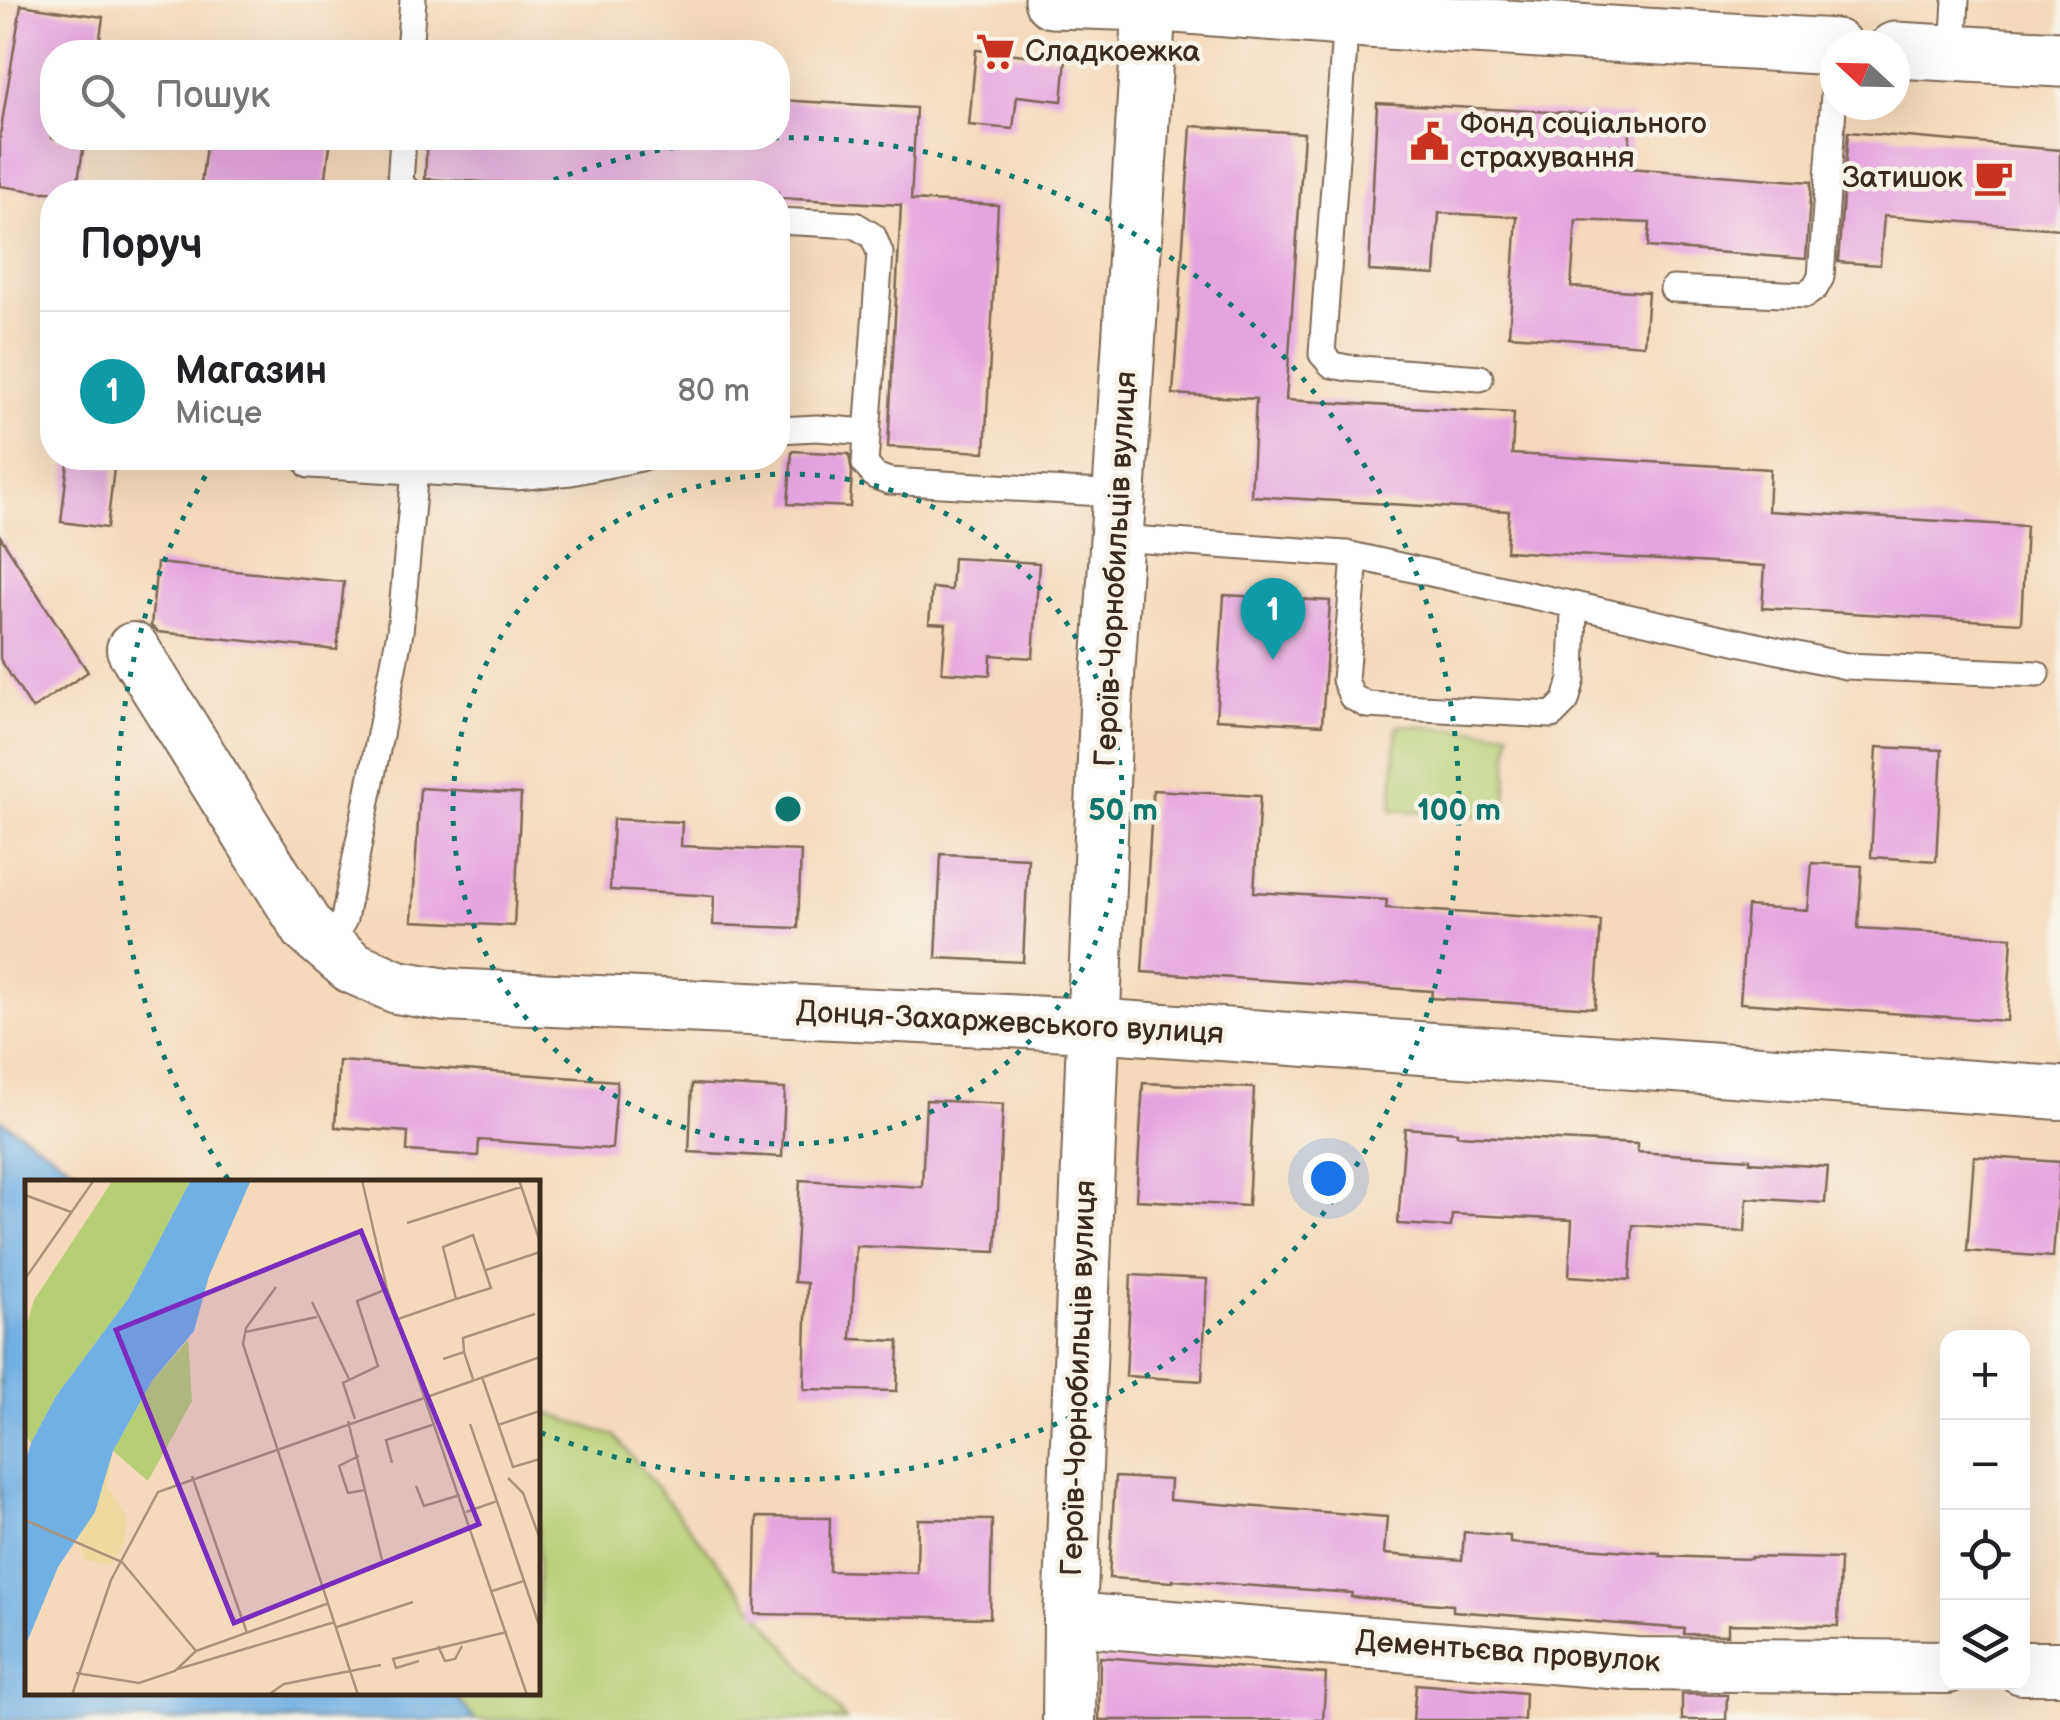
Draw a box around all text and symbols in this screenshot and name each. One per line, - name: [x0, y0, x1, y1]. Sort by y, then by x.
- north arrow: [1820, 30, 1910, 120]
- supermarket icon: Сладкоежка: [974, 31, 1016, 73]
- place label: Сладкоежка: [1025, 34, 1200, 70]
- search box: [40, 40, 790, 150]
- icon: search: [75, 68, 130, 123]
- text: Пошук: [155, 73, 270, 118]
- place label: Фонд соціального страхування: [1460, 106, 1707, 176]
- public building icon: Фонд соціального страхування: [1409, 120, 1451, 162]
- cafe icon: Затишок: [1972, 157, 2014, 199]
- place label: Затишок: [1842, 160, 1963, 196]
- text: Поруч: [80, 220, 203, 271]
- text: Магазин: [175, 349, 327, 394]
- street label: Героїв-Чорнобильців вулиця: [1088, 370, 1144, 768]
- text: 1: [106, 372, 119, 411]
- text: 80 m: [677, 372, 750, 411]
- text: Місце: [175, 394, 262, 433]
- pin: 1: [1240, 578, 1306, 660]
- centre of rings: [770, 791, 806, 827]
- text: 50 m: [1088, 793, 1158, 829]
- text: 100 m: [1417, 793, 1501, 829]
- street label: Донця-Захаржевського вулиця: [795, 994, 1225, 1052]
- your location: [1303, 1153, 1354, 1204]
- street label: Героїв-Чорнобильців вулиця: [1054, 1179, 1104, 1577]
- inset map: [25, 1180, 540, 1695]
- map controls: [1940, 1330, 2030, 1690]
- button: +: [1940, 1330, 2030, 1420]
- button: −: [1940, 1420, 2030, 1510]
- button: locate: [1940, 1510, 2030, 1600]
- button: layers: [1940, 1600, 2030, 1690]
- street label: Дементьєва провулок: [1354, 1623, 1662, 1681]

